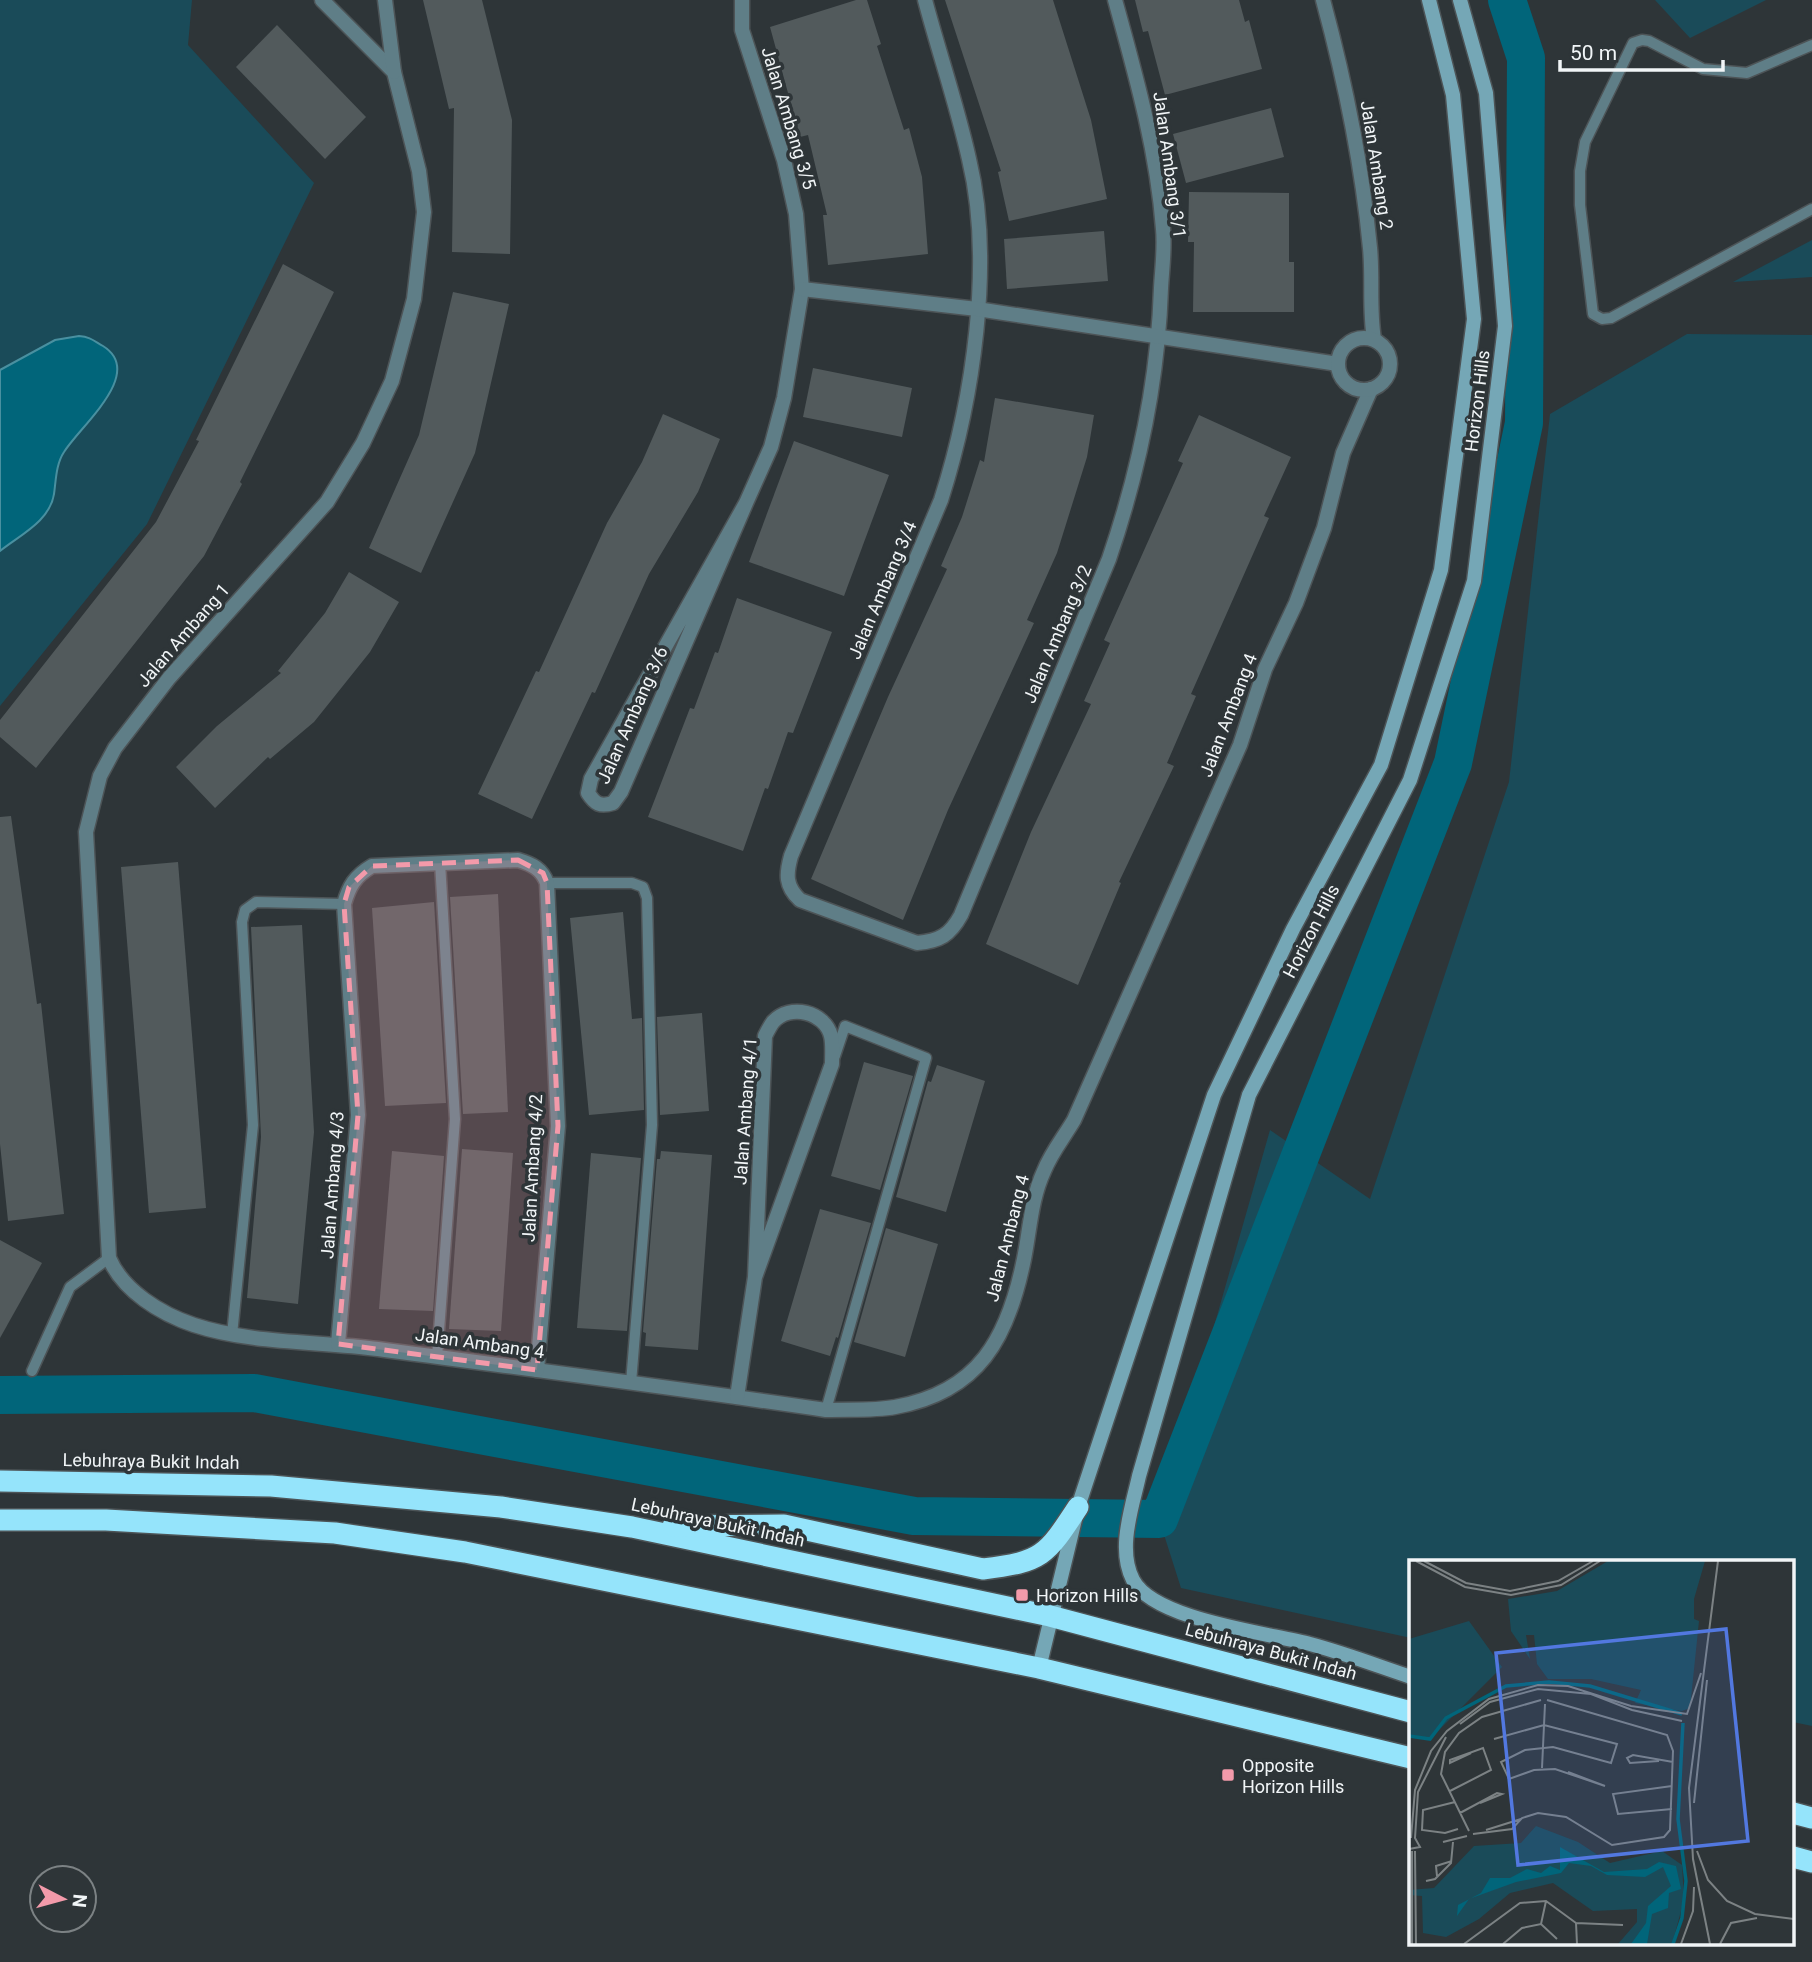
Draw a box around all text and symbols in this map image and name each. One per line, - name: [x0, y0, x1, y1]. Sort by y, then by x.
- scale bar: [1560, 28, 1723, 72]
- text: 50 m: [1570, 41, 1617, 65]
- street label: Jalan Ambang 3/5: [757, 44, 821, 192]
- street label: Jalan Ambang 3/1: [1149, 90, 1191, 240]
- street label: Jalan Ambang 2: [1356, 99, 1398, 231]
- street label: Horizon Hills: [1460, 349, 1494, 453]
- street label: Jalan Ambang 3/4: [843, 518, 921, 662]
- street label: Jalan Ambang 3/2: [1018, 562, 1096, 706]
- street label: Jalan Ambang 1: [132, 579, 234, 691]
- street label: Jalan Ambang 3/6: [592, 643, 672, 787]
- street label: Jalan Ambang 4: [1195, 650, 1261, 780]
- street label: Horizon Hills: [1278, 881, 1344, 981]
- street label: Jalan Ambang 4/1: [729, 1036, 761, 1186]
- street label: Jalan Ambang 4/2: [518, 1094, 546, 1242]
- street label: Jalan Ambang 4/3: [316, 1110, 348, 1260]
- street label: Jalan Ambang 4: [981, 1172, 1033, 1304]
- street label: Jalan Ambang 4: [414, 1324, 546, 1362]
- street label: Lebuhraya Bukit Indah: [62, 1449, 240, 1473]
- street label: Lebuhraya Bukit Indah: [629, 1493, 807, 1551]
- inset map: [1409, 1560, 1794, 1944]
- place label: Horizon Hills: [1036, 1585, 1138, 1606]
- marker: Horizon Hills: [1014, 1587, 1030, 1603]
- street label: Lebuhraya Bukit Indah: [1183, 1618, 1359, 1684]
- place label: Opposite Horizon Hills: [1242, 1755, 1344, 1797]
- marker: Opposite Horizon Hills: [1220, 1767, 1236, 1783]
- north arrow: [28, 1864, 98, 1934]
- text: N: [67, 1893, 92, 1909]

